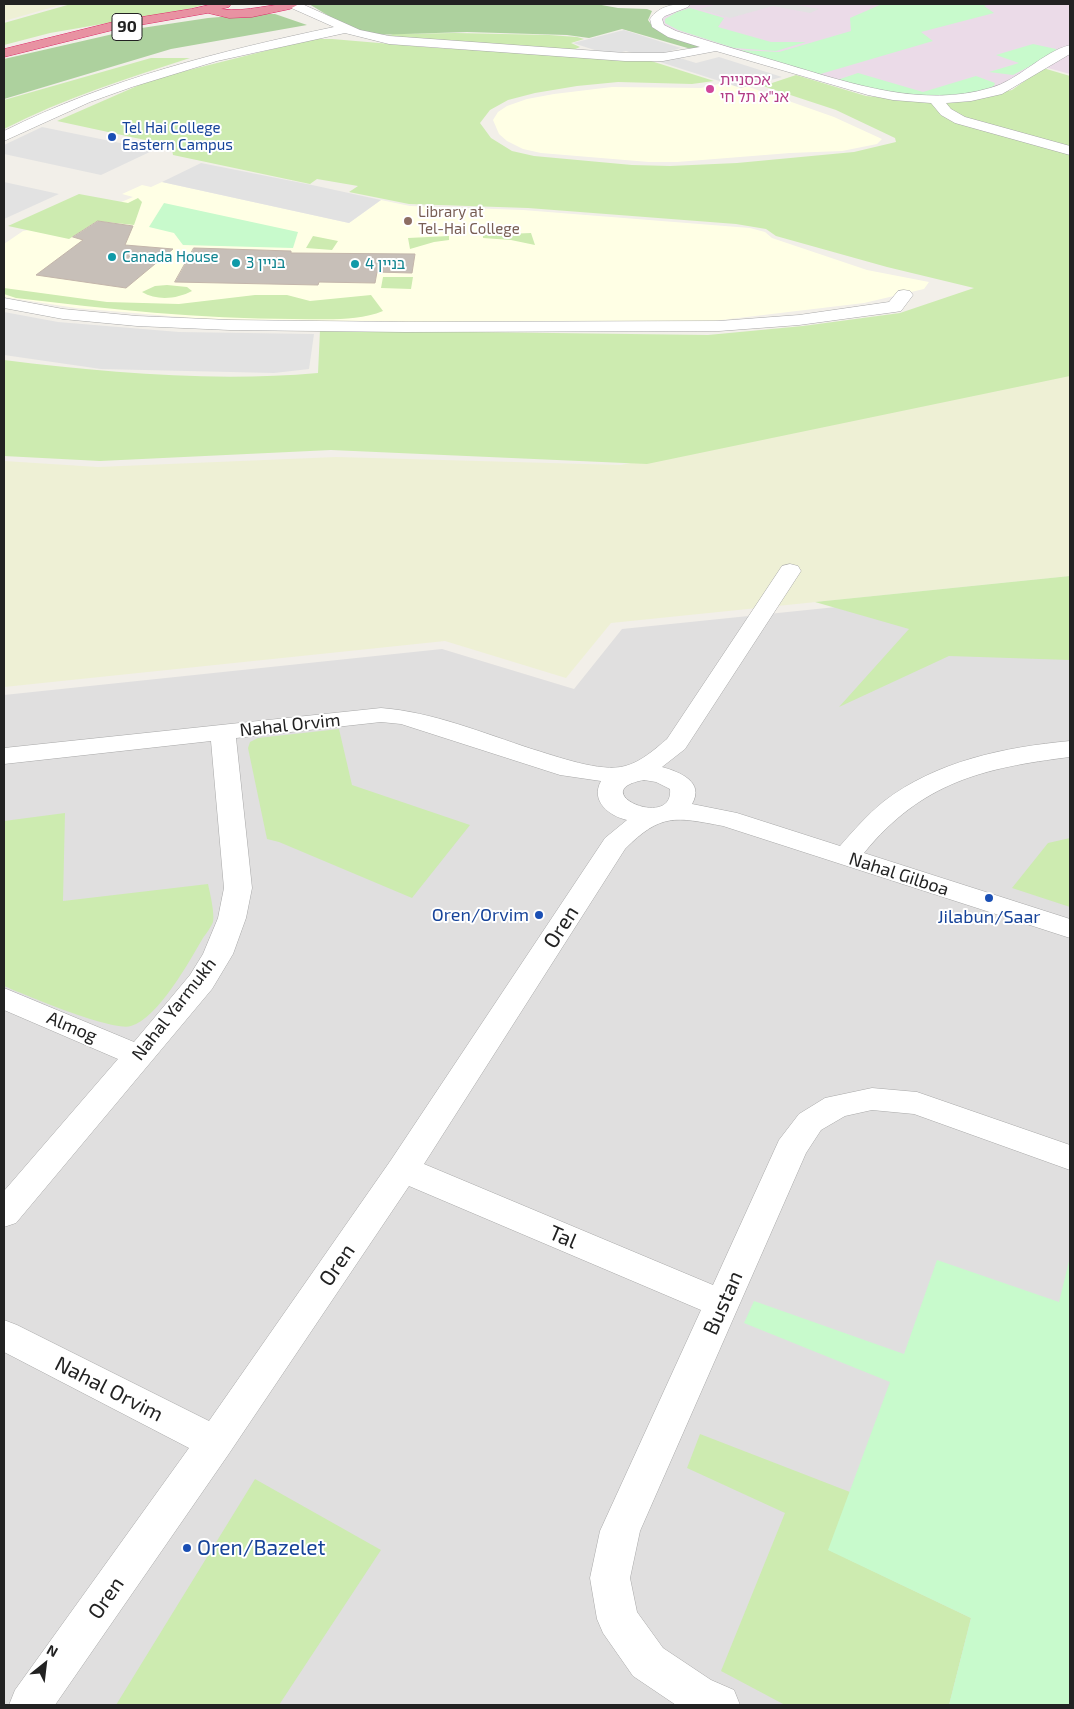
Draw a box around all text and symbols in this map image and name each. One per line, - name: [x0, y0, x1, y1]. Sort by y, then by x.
- road number: 90: [112, 14, 142, 41]
- place label: אכסניית אנ"א תל חי: [720, 71, 789, 106]
- marker: אכסניית אנ"א תל חי: [704, 83, 716, 95]
- place label: Tel Hai College Eastern Campus: [122, 119, 233, 154]
- marker: Tel Hai College Eastern Campus: [106, 131, 118, 143]
- place label: Library at Tel-Hai College: [418, 203, 520, 238]
- marker: Library at Tel-Hai College: [402, 215, 414, 227]
- place label: Canada House: [122, 248, 219, 266]
- marker: Canada House: [106, 251, 118, 263]
- place label: בניין 3: [246, 254, 286, 272]
- place label: בניין 4: [365, 255, 405, 273]
- marker: בניין 3: [230, 257, 242, 269]
- marker: בניין 4: [349, 258, 361, 270]
- street label: Nahal Orvim: [239, 709, 341, 741]
- street label: Nahal Gilboa: [846, 848, 952, 900]
- marker: Jilabun/Saar: [983, 892, 995, 904]
- street label: Oren: [538, 901, 584, 953]
- place label: Oren/Orvim: [432, 904, 529, 926]
- place label: Jilabun/Saar: [937, 906, 1041, 928]
- marker: Oren/Orvim: [533, 909, 545, 921]
- street label: Nahal Yarmukh: [127, 953, 221, 1065]
- street label: Almog: [44, 1007, 100, 1047]
- street label: Tal: [545, 1220, 581, 1254]
- street label: Oren: [314, 1239, 360, 1291]
- street label: Bustan: [698, 1267, 748, 1339]
- street label: Nahal Orvim: [51, 1351, 167, 1427]
- place label: Oren/Bazelet: [197, 1535, 326, 1561]
- marker: Oren/Bazelet: [181, 1542, 193, 1554]
- street label: Oren: [83, 1572, 129, 1624]
- north arrow: [20, 1639, 70, 1689]
- text: N: [44, 1641, 61, 1660]

